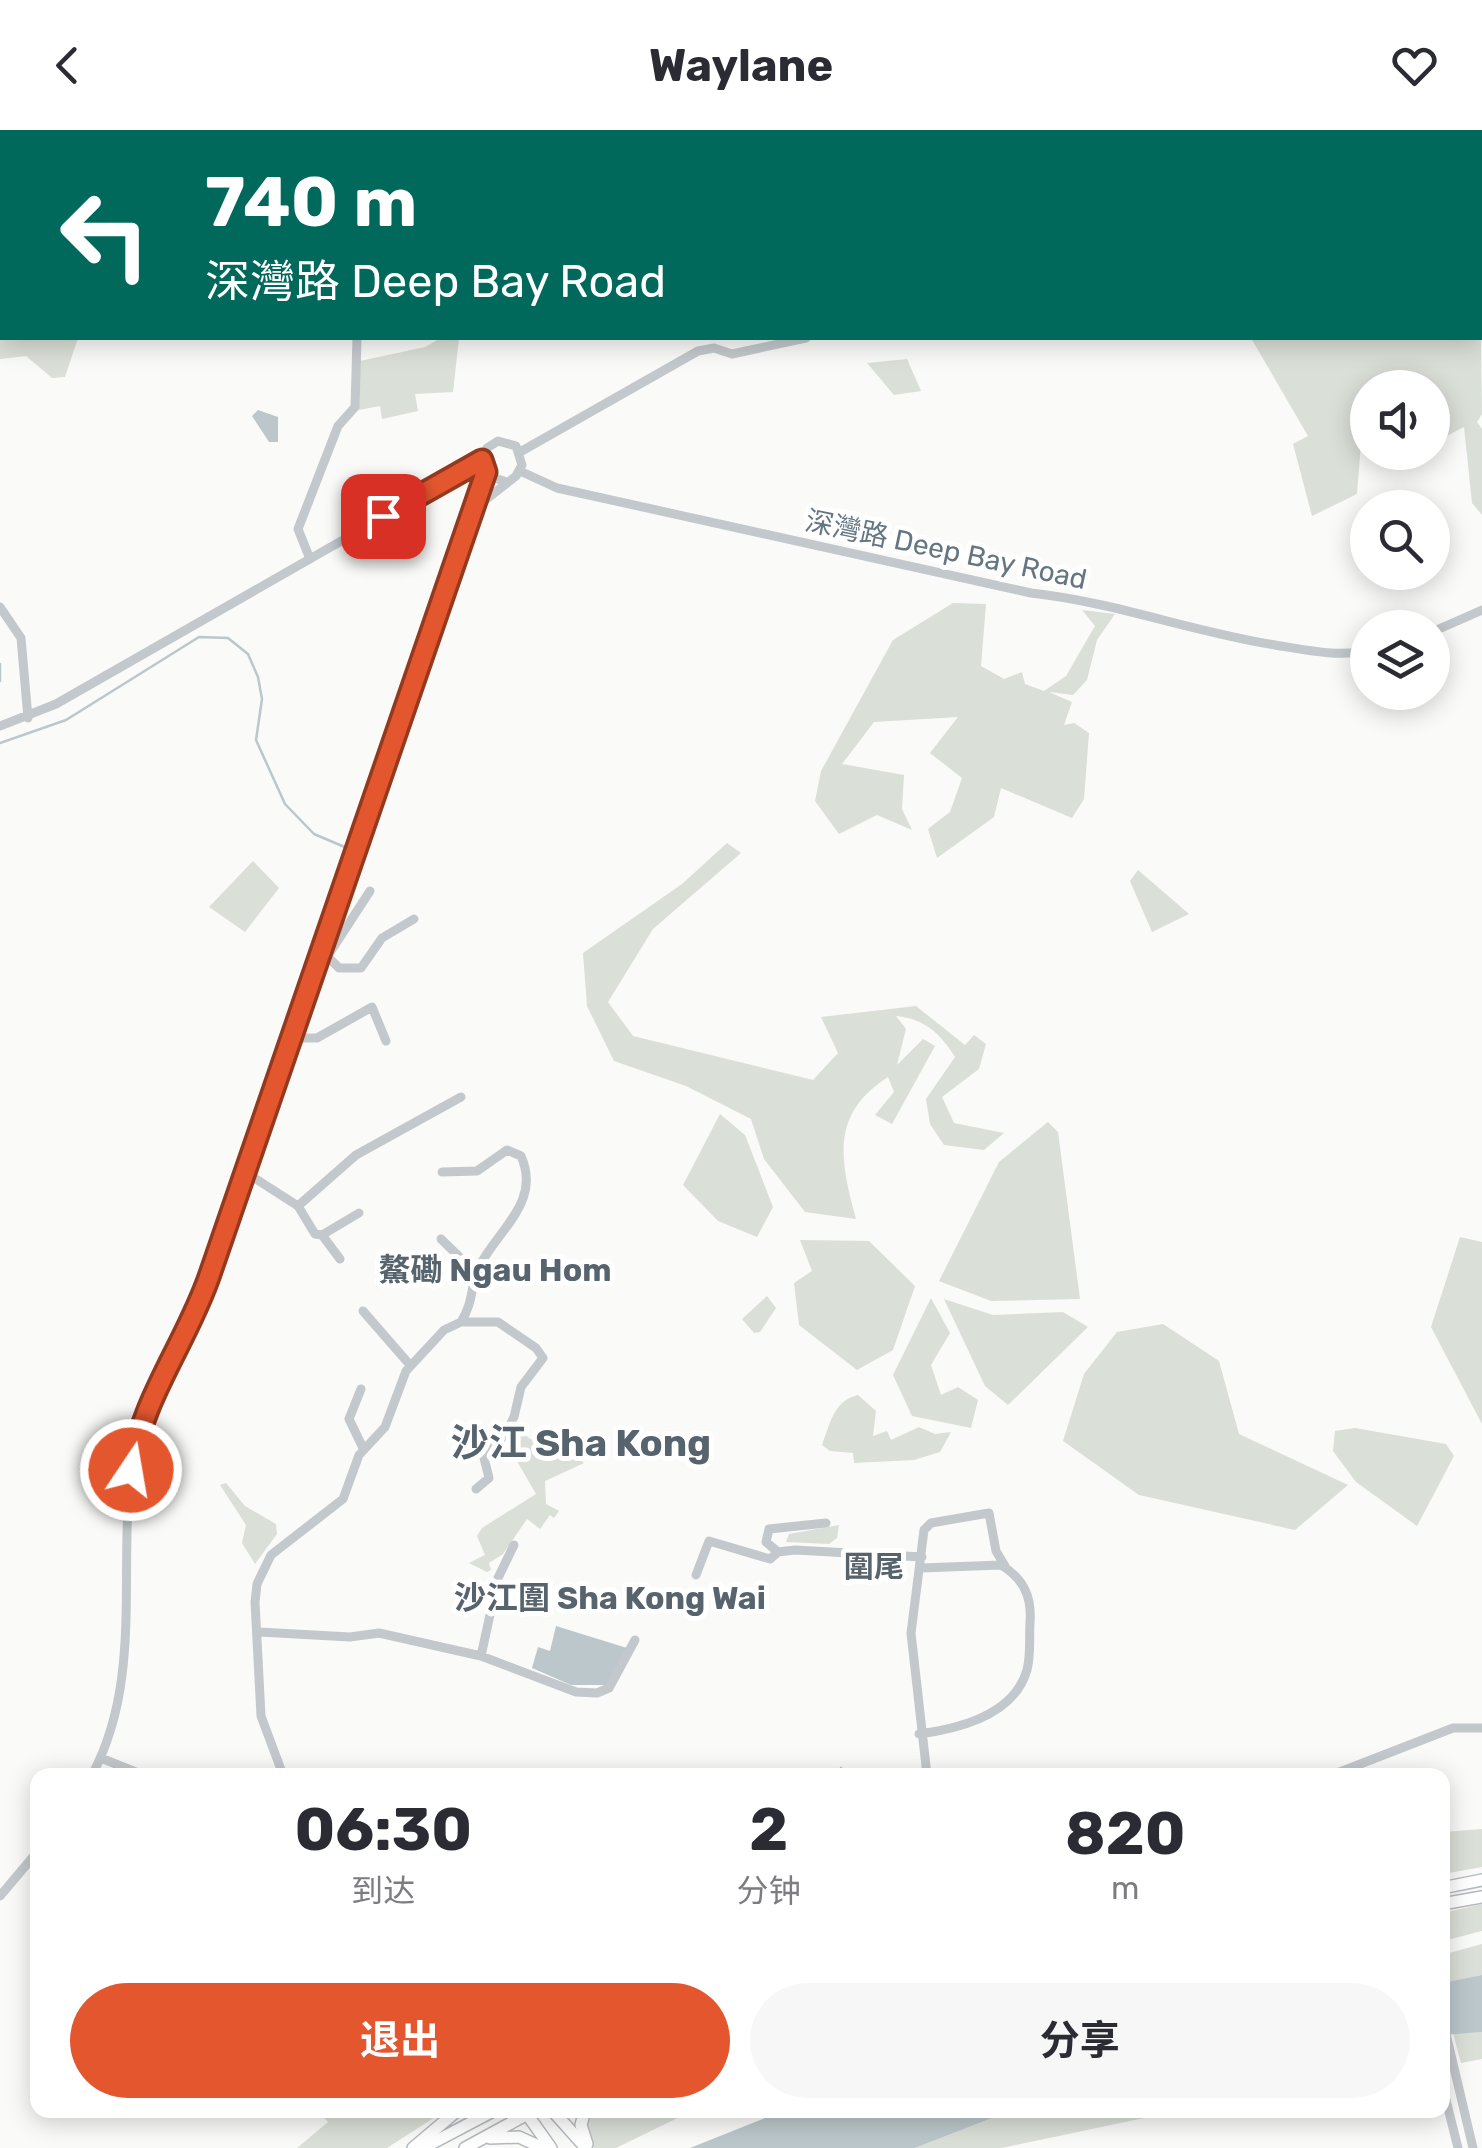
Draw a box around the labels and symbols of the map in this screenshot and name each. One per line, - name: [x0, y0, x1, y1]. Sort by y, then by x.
- pin: [341, 474, 426, 559]
- street label: 深灣路 Deep Bay Road: [802, 504, 1090, 596]
- district label: 鰲磡 Ngau Hom: [378, 1251, 612, 1289]
- position arrow: [79, 1418, 183, 1522]
- district label: 沙江 Sha Kong: [451, 1420, 711, 1466]
- district label: 圍尾: [844, 1549, 904, 1585]
- district label: 沙江圍 Sha Kong Wai: [454, 1579, 766, 1617]

